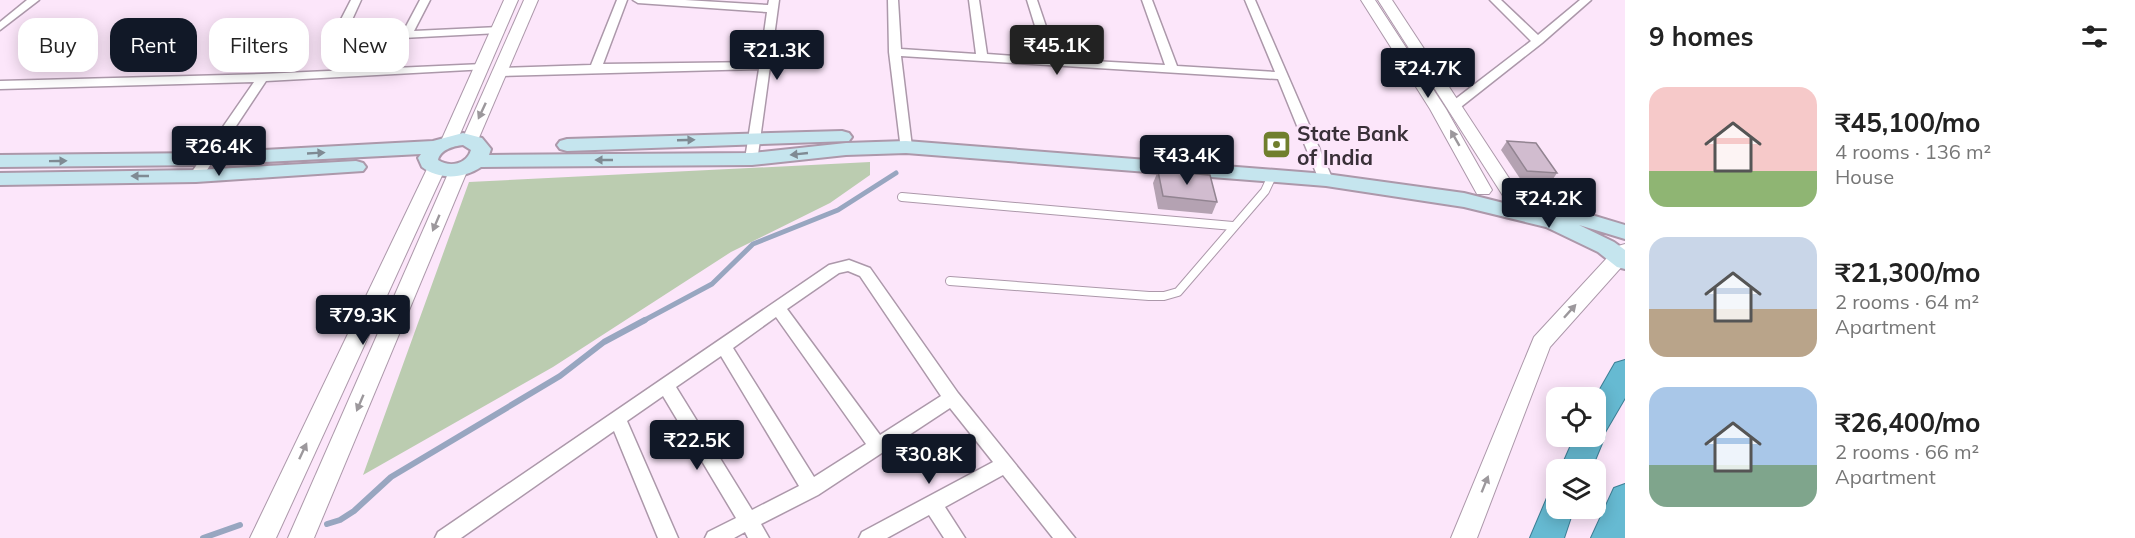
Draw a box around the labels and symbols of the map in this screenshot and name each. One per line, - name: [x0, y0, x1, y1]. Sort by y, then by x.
- pin: ₹45.1K: [1008, 25, 1106, 76]
- pin: ₹21.3K: [728, 30, 826, 81]
- pin: ₹24.7K: [1379, 48, 1477, 99]
- one-way arrow: [478, 103, 487, 120]
- place label: State Bank of India: [1297, 120, 1409, 170]
- pin: ₹26.4K: [170, 126, 268, 177]
- bank icon: State Bank of India: [1260, 129, 1292, 161]
- one-way arrow: [1450, 130, 1461, 146]
- pin: ₹43.4K: [1138, 135, 1236, 186]
- one-way arrow: [677, 136, 696, 145]
- one-way arrow: [307, 149, 326, 158]
- one-way arrow: [789, 149, 808, 159]
- one-way arrow: [594, 155, 613, 165]
- one-way arrow: [49, 156, 68, 165]
- one-way arrow: [131, 171, 150, 181]
- pin: ₹24.2K: [1500, 178, 1598, 229]
- one-way arrow: [431, 215, 441, 233]
- pin: ₹79.3K: [314, 295, 412, 346]
- one-way arrow: [1563, 303, 1577, 318]
- one-way arrow: [355, 394, 364, 412]
- pin: ₹22.5K: [648, 420, 746, 471]
- pin: ₹30.8K: [880, 434, 978, 485]
- one-way arrow: [299, 443, 308, 460]
- one-way arrow: [1480, 474, 1490, 492]

